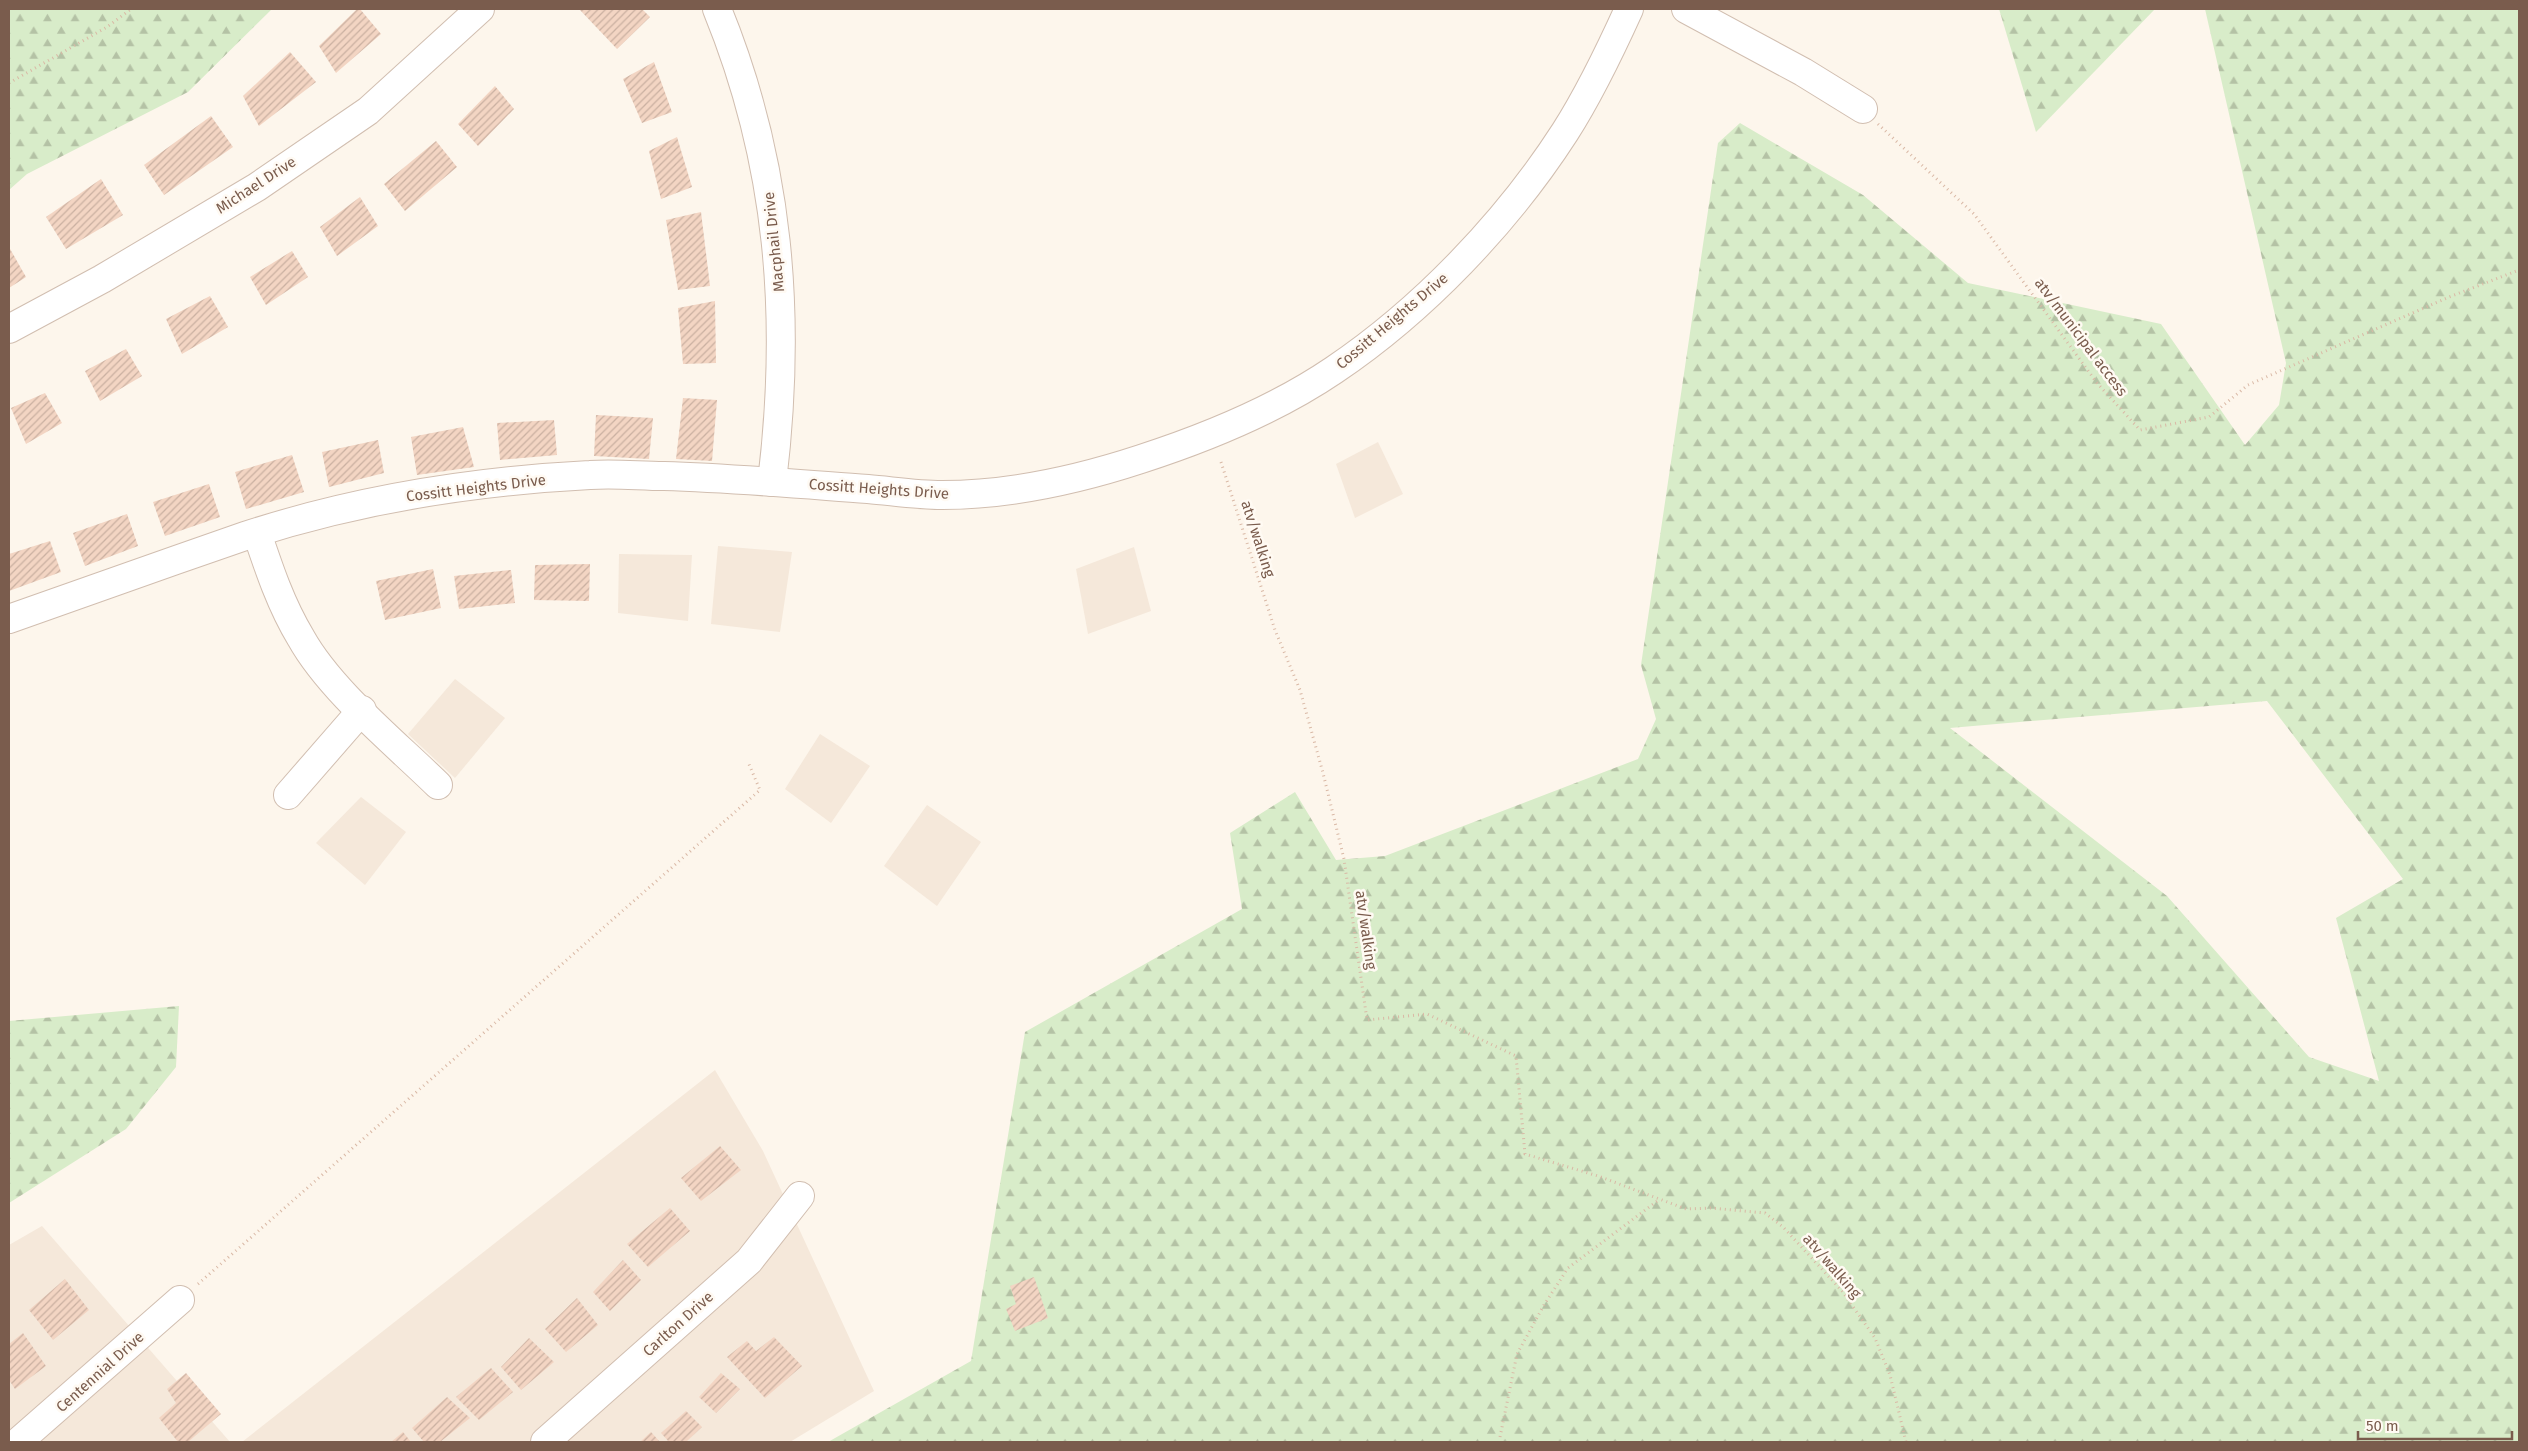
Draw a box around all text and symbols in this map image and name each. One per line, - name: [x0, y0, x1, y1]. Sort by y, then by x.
- street label: Michael Drive: [213, 152, 299, 218]
- street label: Macphail Drive: [760, 191, 788, 293]
- street label: Cossitt Heights Drive: [1332, 269, 1452, 373]
- street label: atv/municipal access: [2031, 274, 2131, 400]
- street label: Cossitt Heights Drive: [405, 471, 547, 505]
- street label: Cossitt Heights Drive: [808, 475, 950, 503]
- street label: atv/walking: [1237, 498, 1279, 580]
- street label: atv/walking: [1352, 889, 1380, 971]
- street label: atv/walking: [1799, 1230, 1865, 1302]
- street label: Carlton Drive: [639, 1288, 717, 1360]
- street label: Centennial Drive: [52, 1328, 148, 1416]
- scale bar: [2358, 1408, 2512, 1440]
- text: 50 m: [2366, 1417, 2399, 1435]

